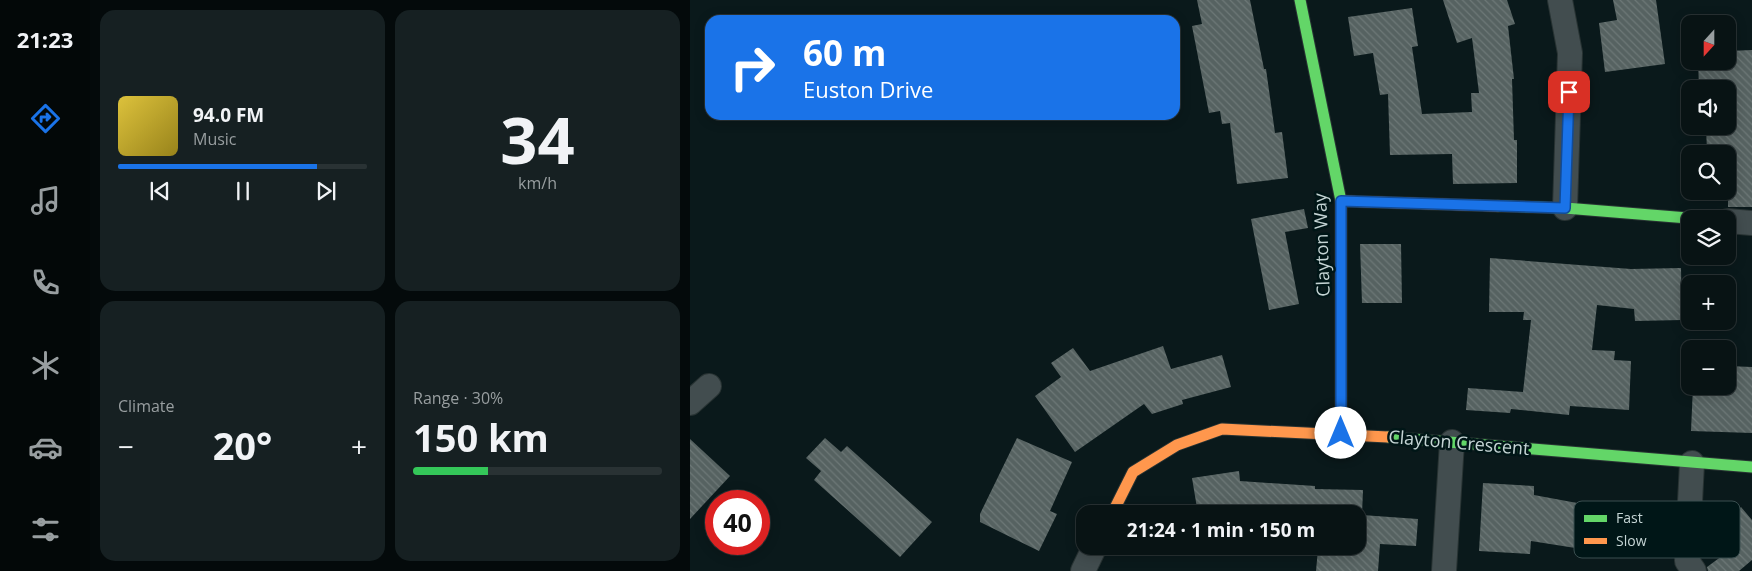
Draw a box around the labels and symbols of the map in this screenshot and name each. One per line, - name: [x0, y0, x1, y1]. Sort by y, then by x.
- north arrow: [1681, 15, 1736, 70]
- pin: [1548, 71, 1590, 113]
- street label: Clayton Way: [1307, 192, 1335, 297]
- position arrow: [1314, 406, 1366, 458]
- street label: Clayton Crescent: [1388, 424, 1531, 460]
- speed limit sign: 40: [705, 490, 770, 555]
- legend: [1574, 501, 1740, 558]
- text: Fast: [1616, 508, 1643, 527]
- text: Slow: [1616, 531, 1647, 550]

